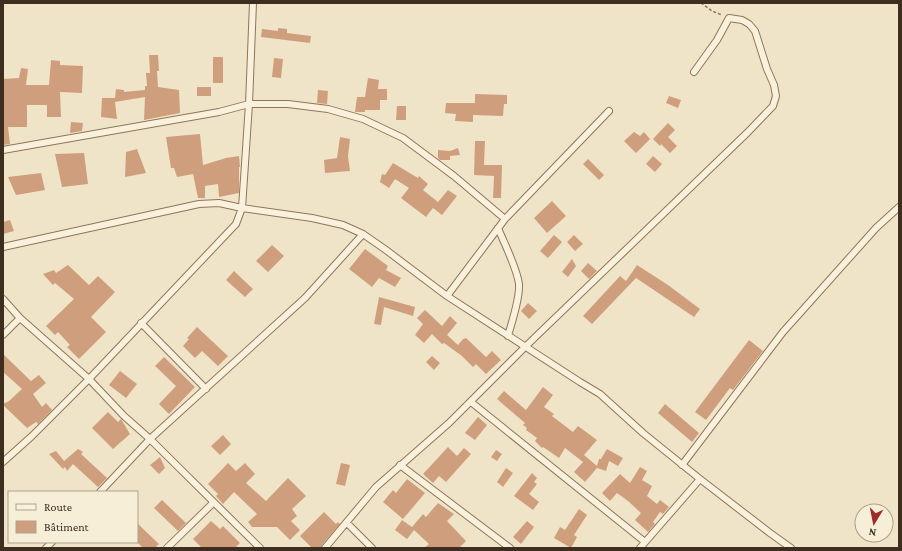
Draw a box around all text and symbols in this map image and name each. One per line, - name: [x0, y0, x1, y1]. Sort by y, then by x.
- legend: [8, 491, 138, 543]
- text: Route: [44, 500, 72, 514]
- north arrow: [854, 503, 894, 543]
- text: Bâtiment: [44, 520, 90, 534]
- text: N: [867, 526, 877, 539]

